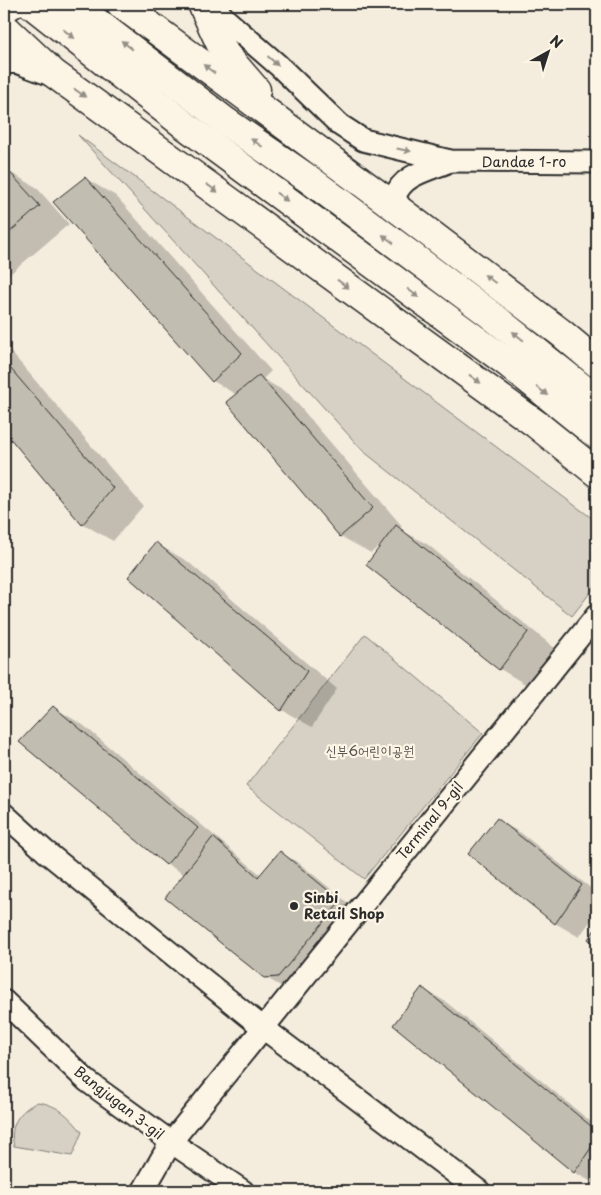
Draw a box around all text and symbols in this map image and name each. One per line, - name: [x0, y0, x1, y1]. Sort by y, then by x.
- north arrow: [524, 28, 574, 78]
- one-way arrow: [63, 29, 76, 39]
- text: N: [546, 30, 567, 53]
- one-way arrow: [121, 40, 134, 51]
- one-way arrow: [267, 55, 279, 67]
- one-way arrow: [202, 64, 216, 74]
- one-way arrow: [73, 88, 87, 98]
- one-way arrow: [250, 138, 264, 148]
- one-way arrow: [397, 146, 413, 154]
- street label: Dandae 1-ro: [482, 151, 566, 172]
- one-way arrow: [205, 183, 219, 193]
- one-way arrow: [275, 191, 288, 202]
- one-way arrow: [381, 234, 395, 244]
- one-way arrow: [483, 274, 497, 284]
- one-way arrow: [336, 279, 350, 289]
- one-way arrow: [406, 287, 419, 298]
- one-way arrow: [512, 331, 525, 342]
- one-way arrow: [468, 374, 482, 384]
- one-way arrow: [536, 385, 549, 396]
- park label: 신부6어린이공원: [326, 740, 414, 761]
- street label: Terminal 9-gil: [391, 777, 468, 864]
- place label: Sinbi Retail Shop: [304, 887, 384, 924]
- marker: Sinbi Retail Shop: [288, 900, 300, 912]
- street label: Bangjugan 3-gil: [70, 1061, 169, 1144]

